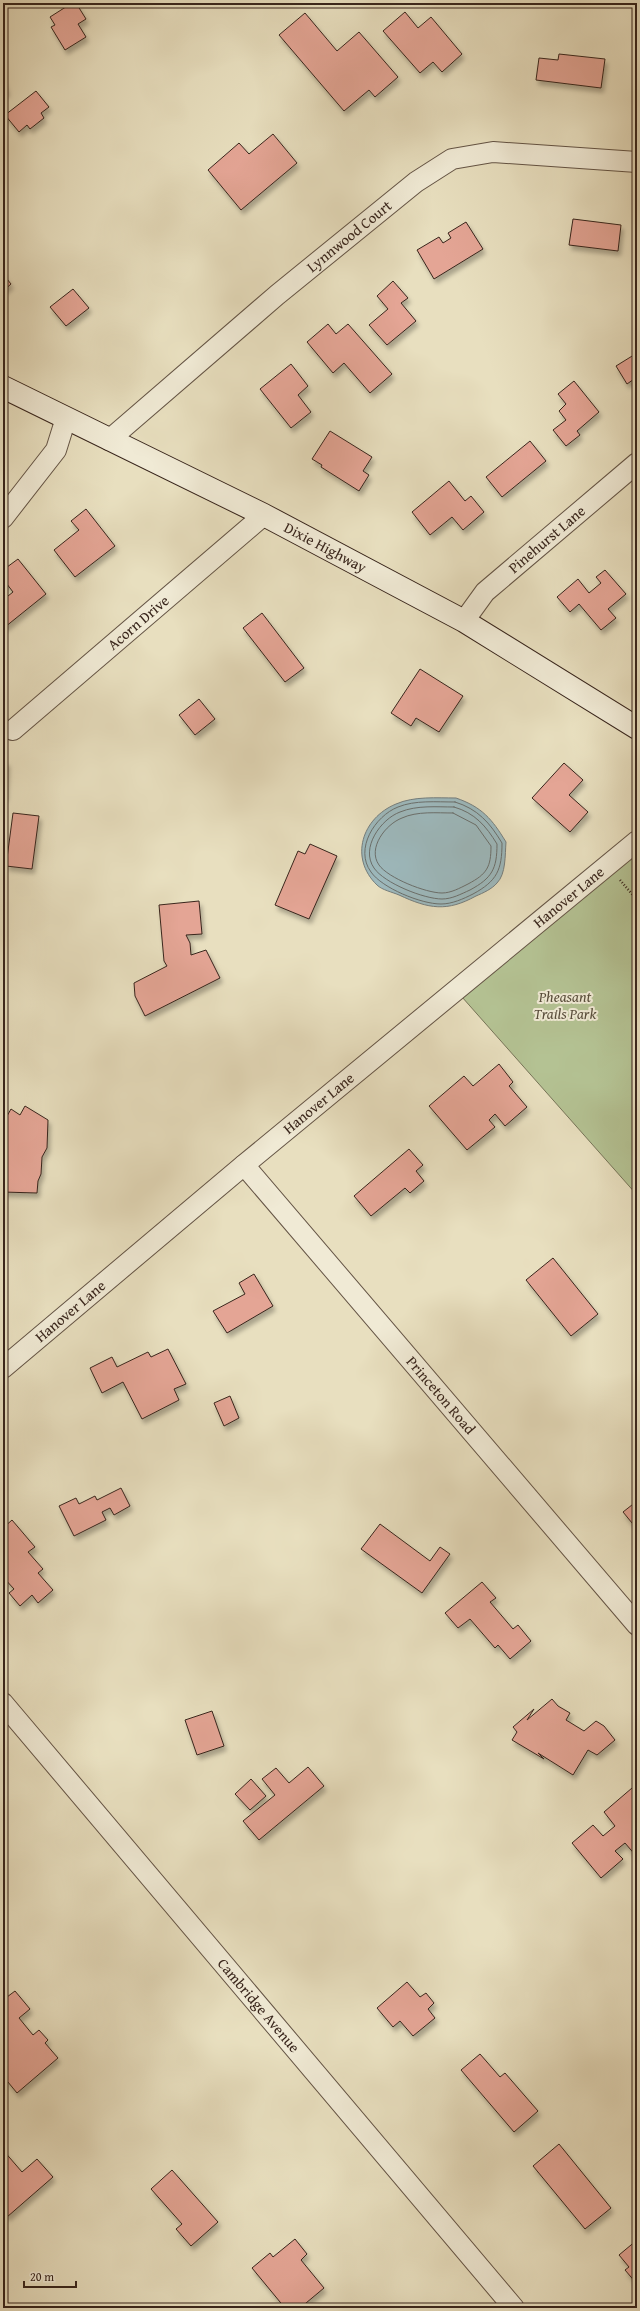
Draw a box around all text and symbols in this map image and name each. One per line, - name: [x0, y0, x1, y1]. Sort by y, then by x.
- street label: Lynnwood Court: [302, 194, 396, 277]
- street label: Pinehurst Lane: [504, 500, 590, 578]
- street label: Dixie Highway: [280, 517, 371, 578]
- street label: Acorn Drive: [103, 590, 173, 655]
- street label: Hanover Lane: [528, 861, 608, 932]
- park label: Pheasant Trails Park: [534, 986, 596, 1024]
- street label: Hanover Lane: [278, 1067, 358, 1139]
- street label: Hanover Lane: [30, 1275, 110, 1347]
- street label: Princeton Road: [402, 1351, 481, 1439]
- street label: Cambridge Avenue: [213, 1953, 305, 2057]
- scale bar: [24, 2263, 76, 2289]
- text: 20 m: [30, 2268, 54, 2285]

